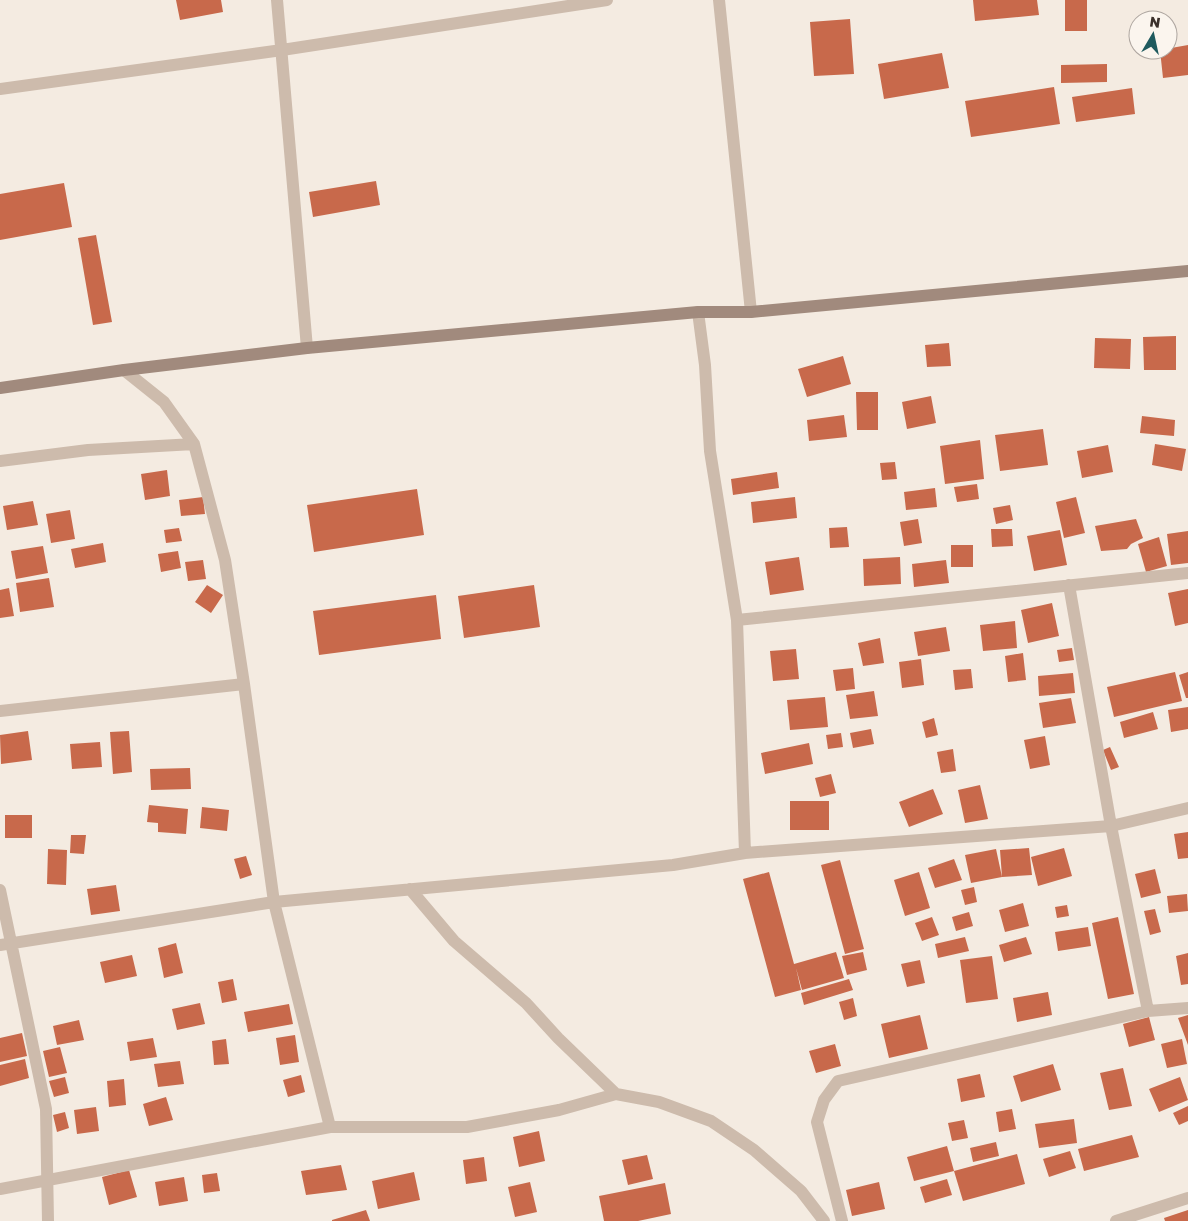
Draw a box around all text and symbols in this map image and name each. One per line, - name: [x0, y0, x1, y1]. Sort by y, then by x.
- north arrow: [1128, 10, 1178, 60]
- text: N: [1149, 12, 1162, 31]

